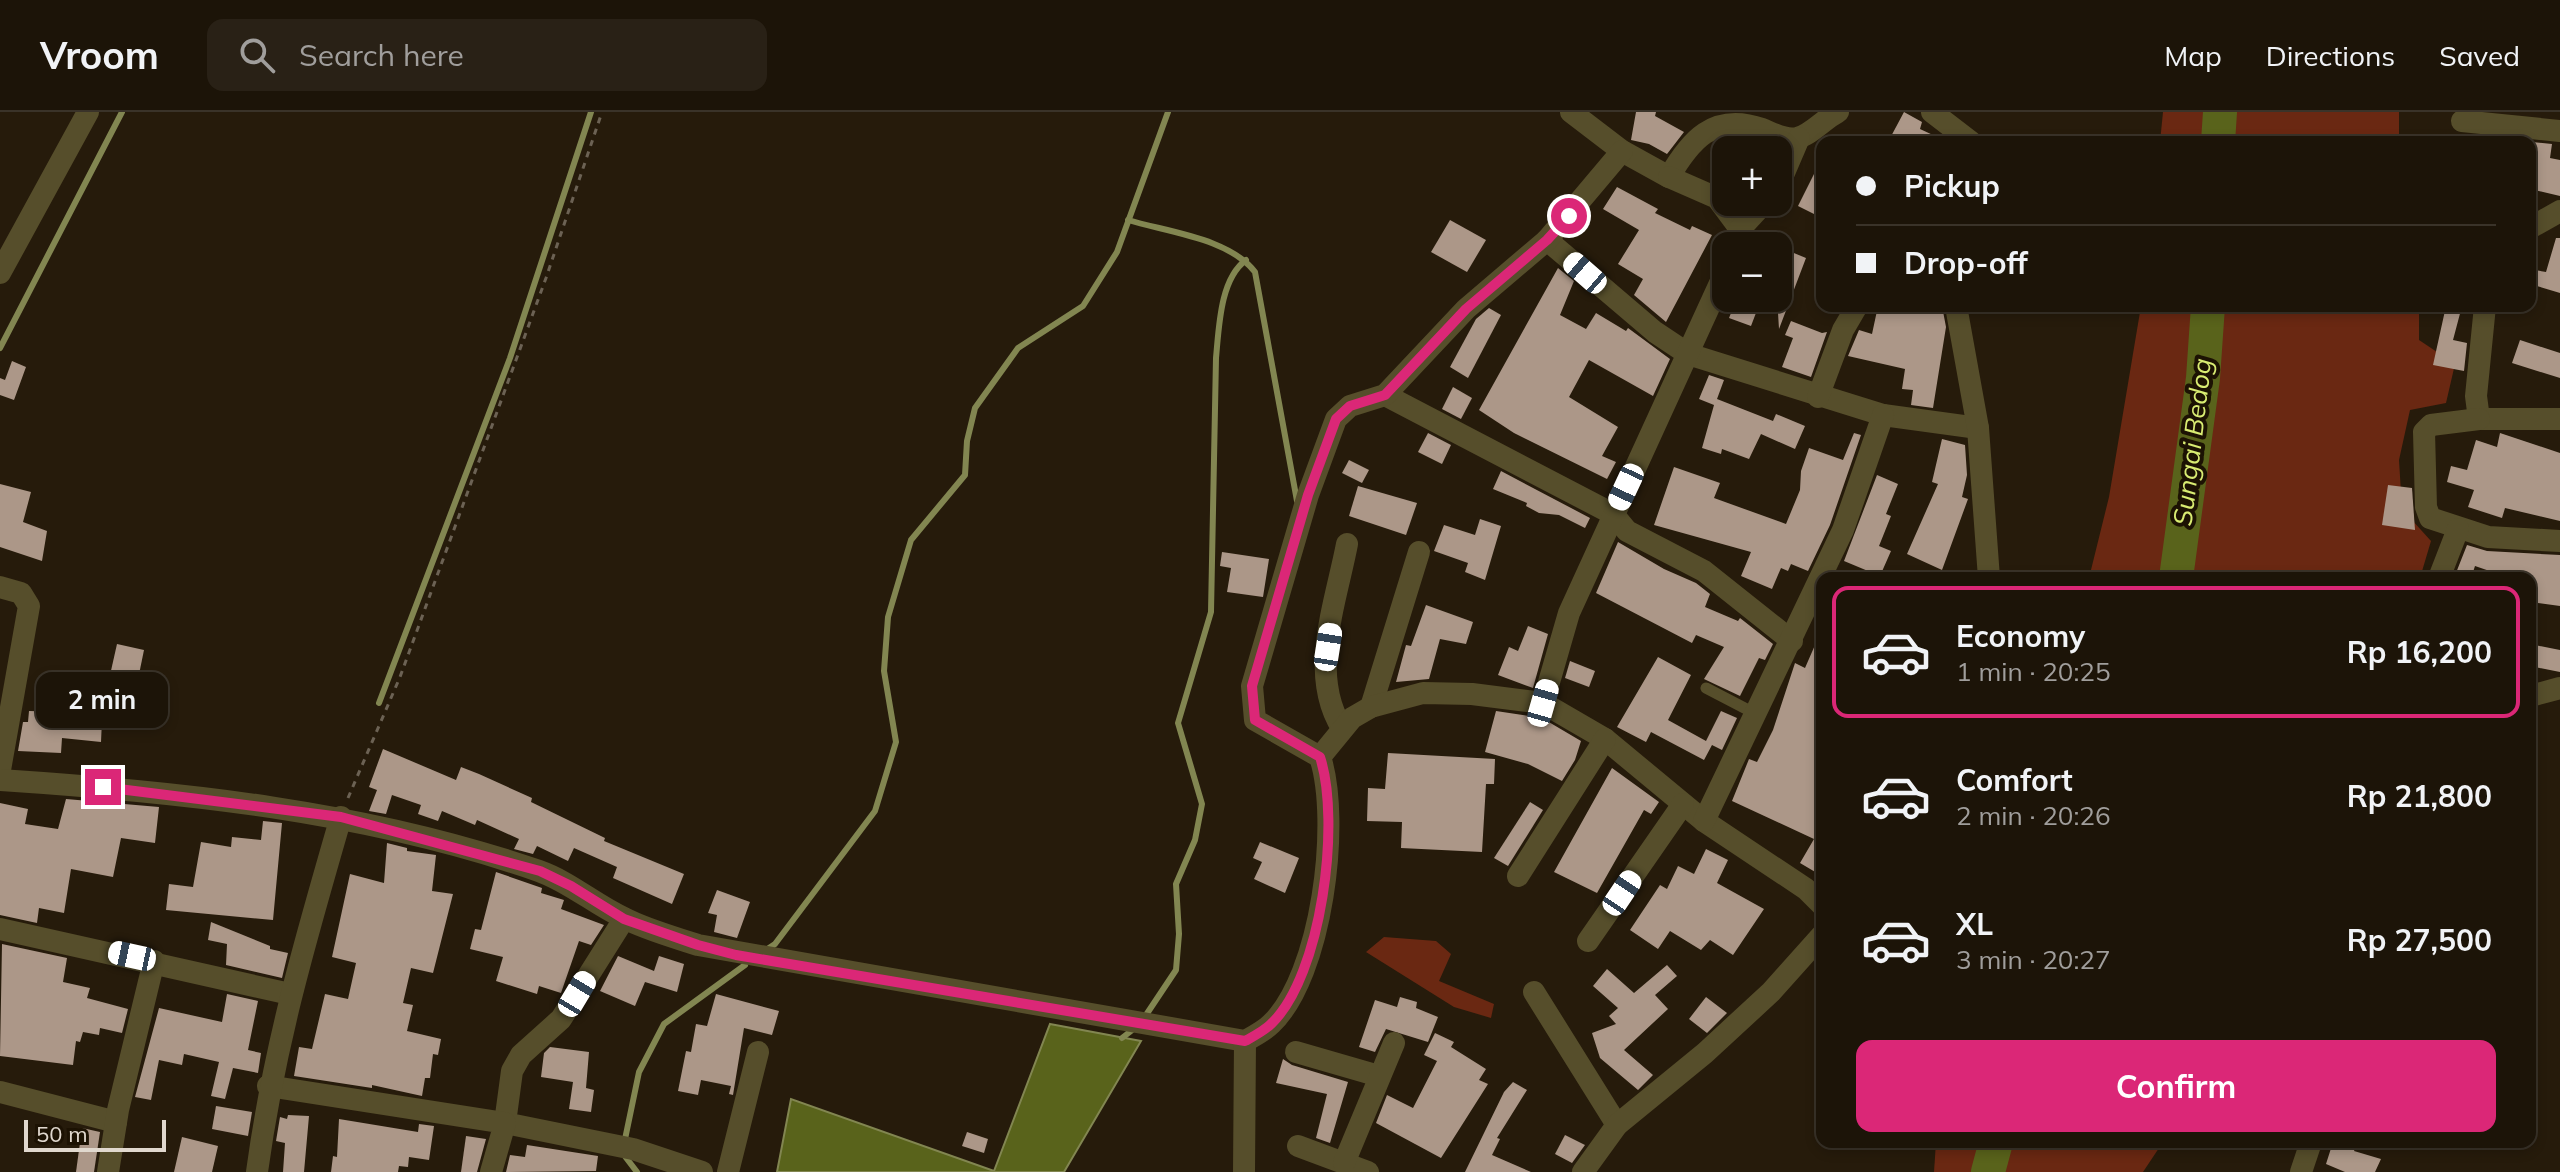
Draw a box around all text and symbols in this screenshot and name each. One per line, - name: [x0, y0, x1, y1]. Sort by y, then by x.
- search box: [207, 19, 767, 91]
- text: Vroom: [40, 31, 159, 79]
- icon: search: [235, 33, 279, 77]
- text: Search here: [299, 36, 464, 74]
- text: Map: [2164, 38, 2222, 73]
- text: Directions: [2266, 38, 2395, 73]
- text: Saved: [2439, 38, 2520, 73]
- map controls: [1712, 136, 1792, 312]
- button: +: [1712, 136, 1792, 216]
- text: Pickup: [1904, 167, 2000, 205]
- route start: [1551, 198, 1587, 234]
- button: −: [1712, 232, 1792, 312]
- text: Drop-off: [1904, 244, 2028, 282]
- car: [1559, 248, 1611, 298]
- water label: Sungai Bedog: [2165, 356, 2219, 528]
- car: [1605, 460, 1647, 514]
- icon: car: [1860, 616, 1932, 688]
- text: Economy: [1956, 617, 2085, 655]
- car: [1312, 621, 1344, 673]
- text: Rp 16,200: [2347, 633, 2492, 671]
- text: 1 min · 20:25: [1956, 655, 2111, 688]
- callout: 2 min: [37, 671, 169, 727]
- car: [1525, 677, 1561, 729]
- text: 2 min: [68, 683, 136, 716]
- icon: car: [1860, 760, 1932, 832]
- text: Comfort: [1956, 761, 2073, 799]
- route end: [85, 769, 121, 805]
- text: Rp 21,800: [2347, 777, 2492, 815]
- text: 2 min · 20:26: [1956, 799, 2111, 832]
- car: [1599, 866, 1645, 920]
- icon: car: [1860, 904, 1932, 976]
- text: XL: [1956, 905, 1993, 943]
- text: Rp 27,500: [2347, 921, 2492, 959]
- car: [106, 939, 158, 973]
- text: 3 min · 20:27: [1956, 943, 2111, 976]
- car: [554, 967, 600, 1021]
- button: Confirm: [1856, 1040, 2496, 1132]
- scale bar: [24, 1116, 166, 1152]
- text: 50 m: [36, 1120, 87, 1148]

